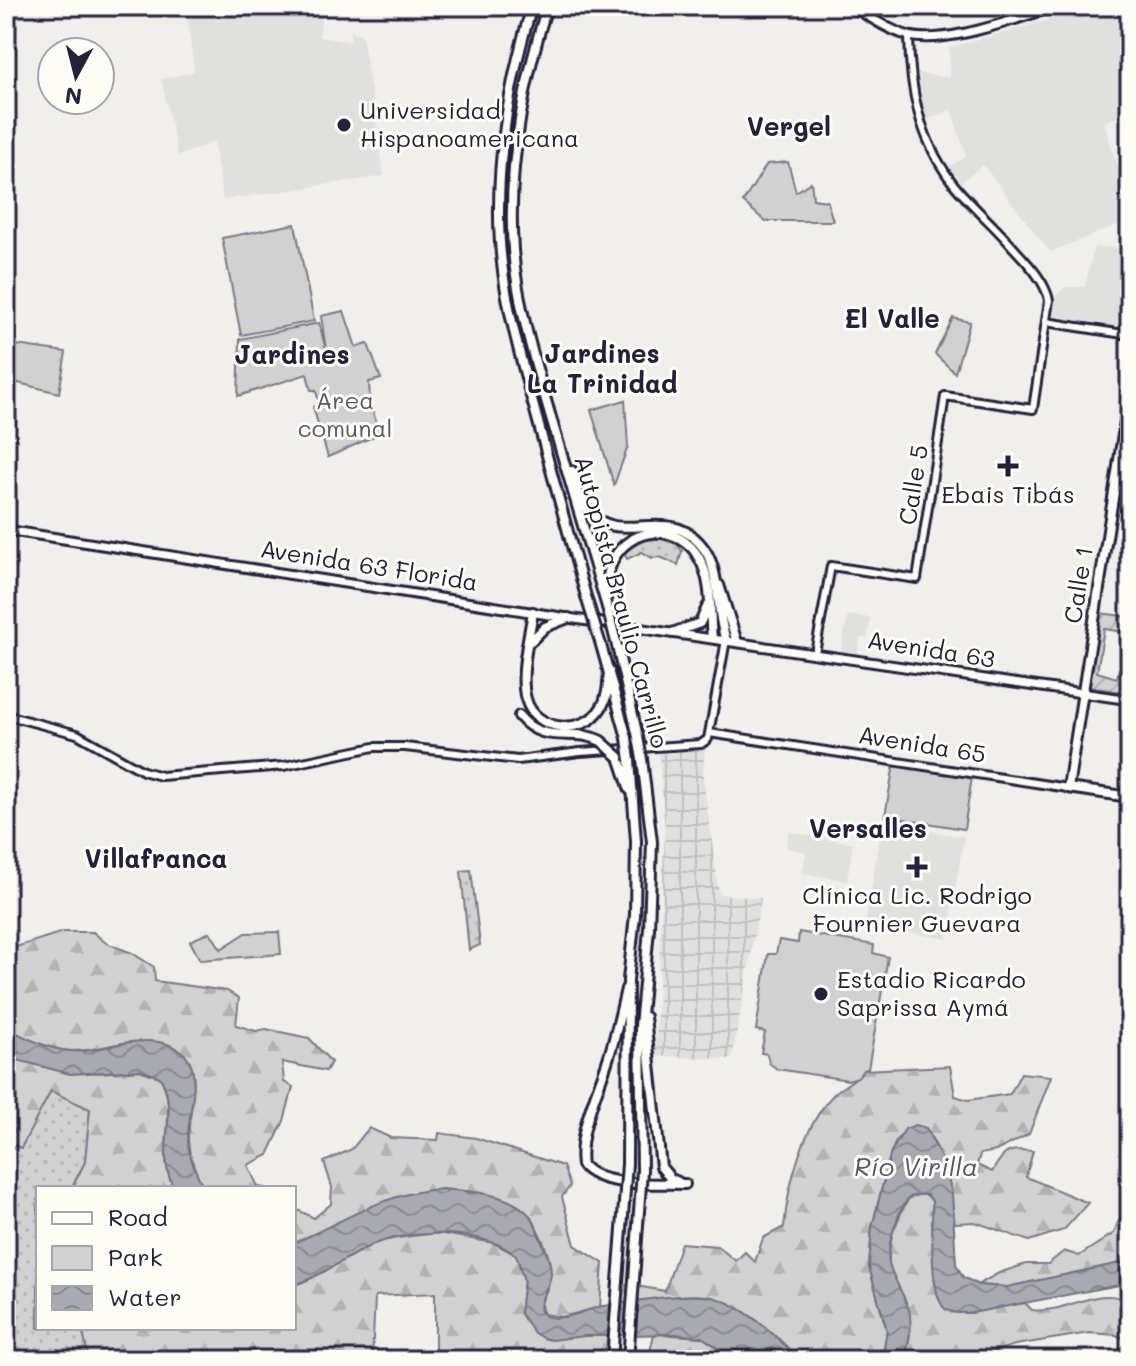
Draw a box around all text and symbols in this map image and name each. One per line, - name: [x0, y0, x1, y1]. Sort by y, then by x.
- north arrow: [36, 36, 116, 116]
- text: N: [63, 81, 84, 112]
- place label: Universidad Hispanoamericana: [360, 94, 579, 153]
- district label: Vergel: [747, 109, 831, 143]
- marker: Universidad Hispanoamericana: [335, 116, 353, 134]
- district label: El Valle: [844, 301, 940, 335]
- district label: Jardines La Trinidad: [527, 336, 677, 400]
- district label: Jardines: [234, 337, 350, 371]
- park label: Área comunal: [298, 384, 392, 443]
- street label: Calle 5: [891, 443, 934, 527]
- street label: Autopista Braulio Carrillo: [568, 452, 676, 751]
- marker: Ebais Tibás: [997, 455, 1019, 477]
- place label: Ebais Tibás: [941, 478, 1075, 509]
- street label: Avenida 63 Florida: [258, 532, 480, 597]
- street label: Calle 1: [1056, 544, 1099, 625]
- street label: Avenida 63: [865, 623, 997, 674]
- street label: Avenida 65: [856, 718, 988, 769]
- district label: Versalles: [809, 811, 927, 845]
- district label: Villafranca: [84, 841, 228, 875]
- marker: Clínica Lic. Rodrigo Fournier Guevara: [906, 856, 928, 878]
- place label: Clínica Lic. Rodrigo Fournier Guevara: [802, 879, 1032, 938]
- place label: Estadio Ricardo Saprissa Aymá: [837, 963, 1026, 1022]
- marker: Estadio Ricardo Saprissa Aymá: [812, 985, 830, 1003]
- water label: Río Virilla: [854, 1149, 978, 1183]
- legend: [36, 1186, 296, 1330]
- text: Road: [108, 1201, 168, 1232]
- text: Park: [108, 1241, 162, 1272]
- text: Water: [108, 1281, 182, 1312]

